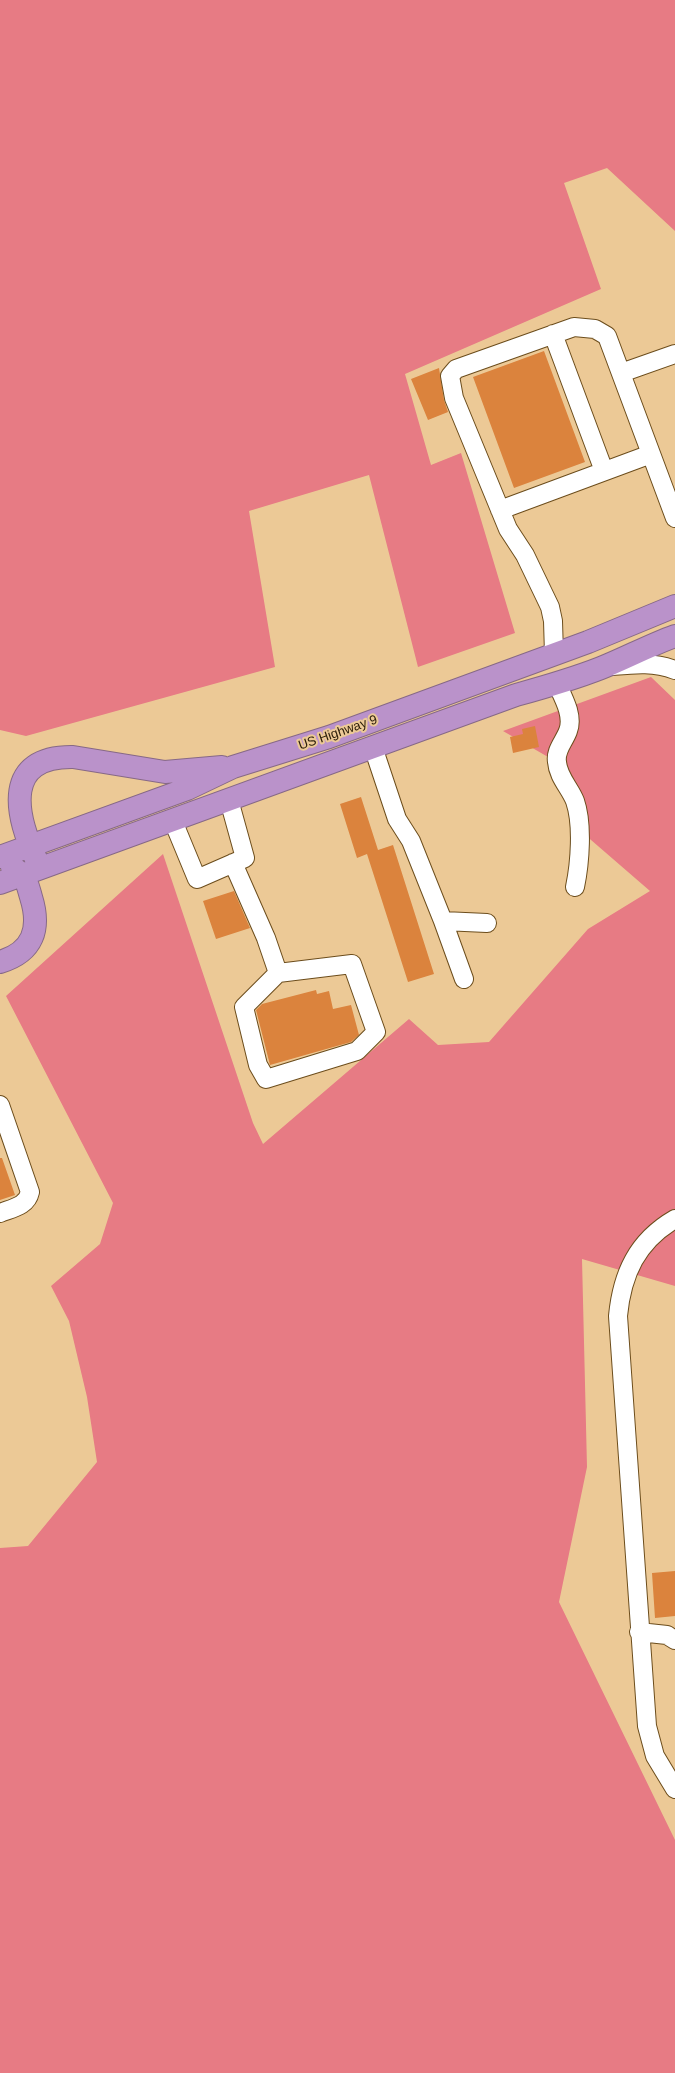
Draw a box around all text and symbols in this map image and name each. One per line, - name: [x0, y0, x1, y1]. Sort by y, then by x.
- street label: US Highway 9: [297, 712, 379, 754]

